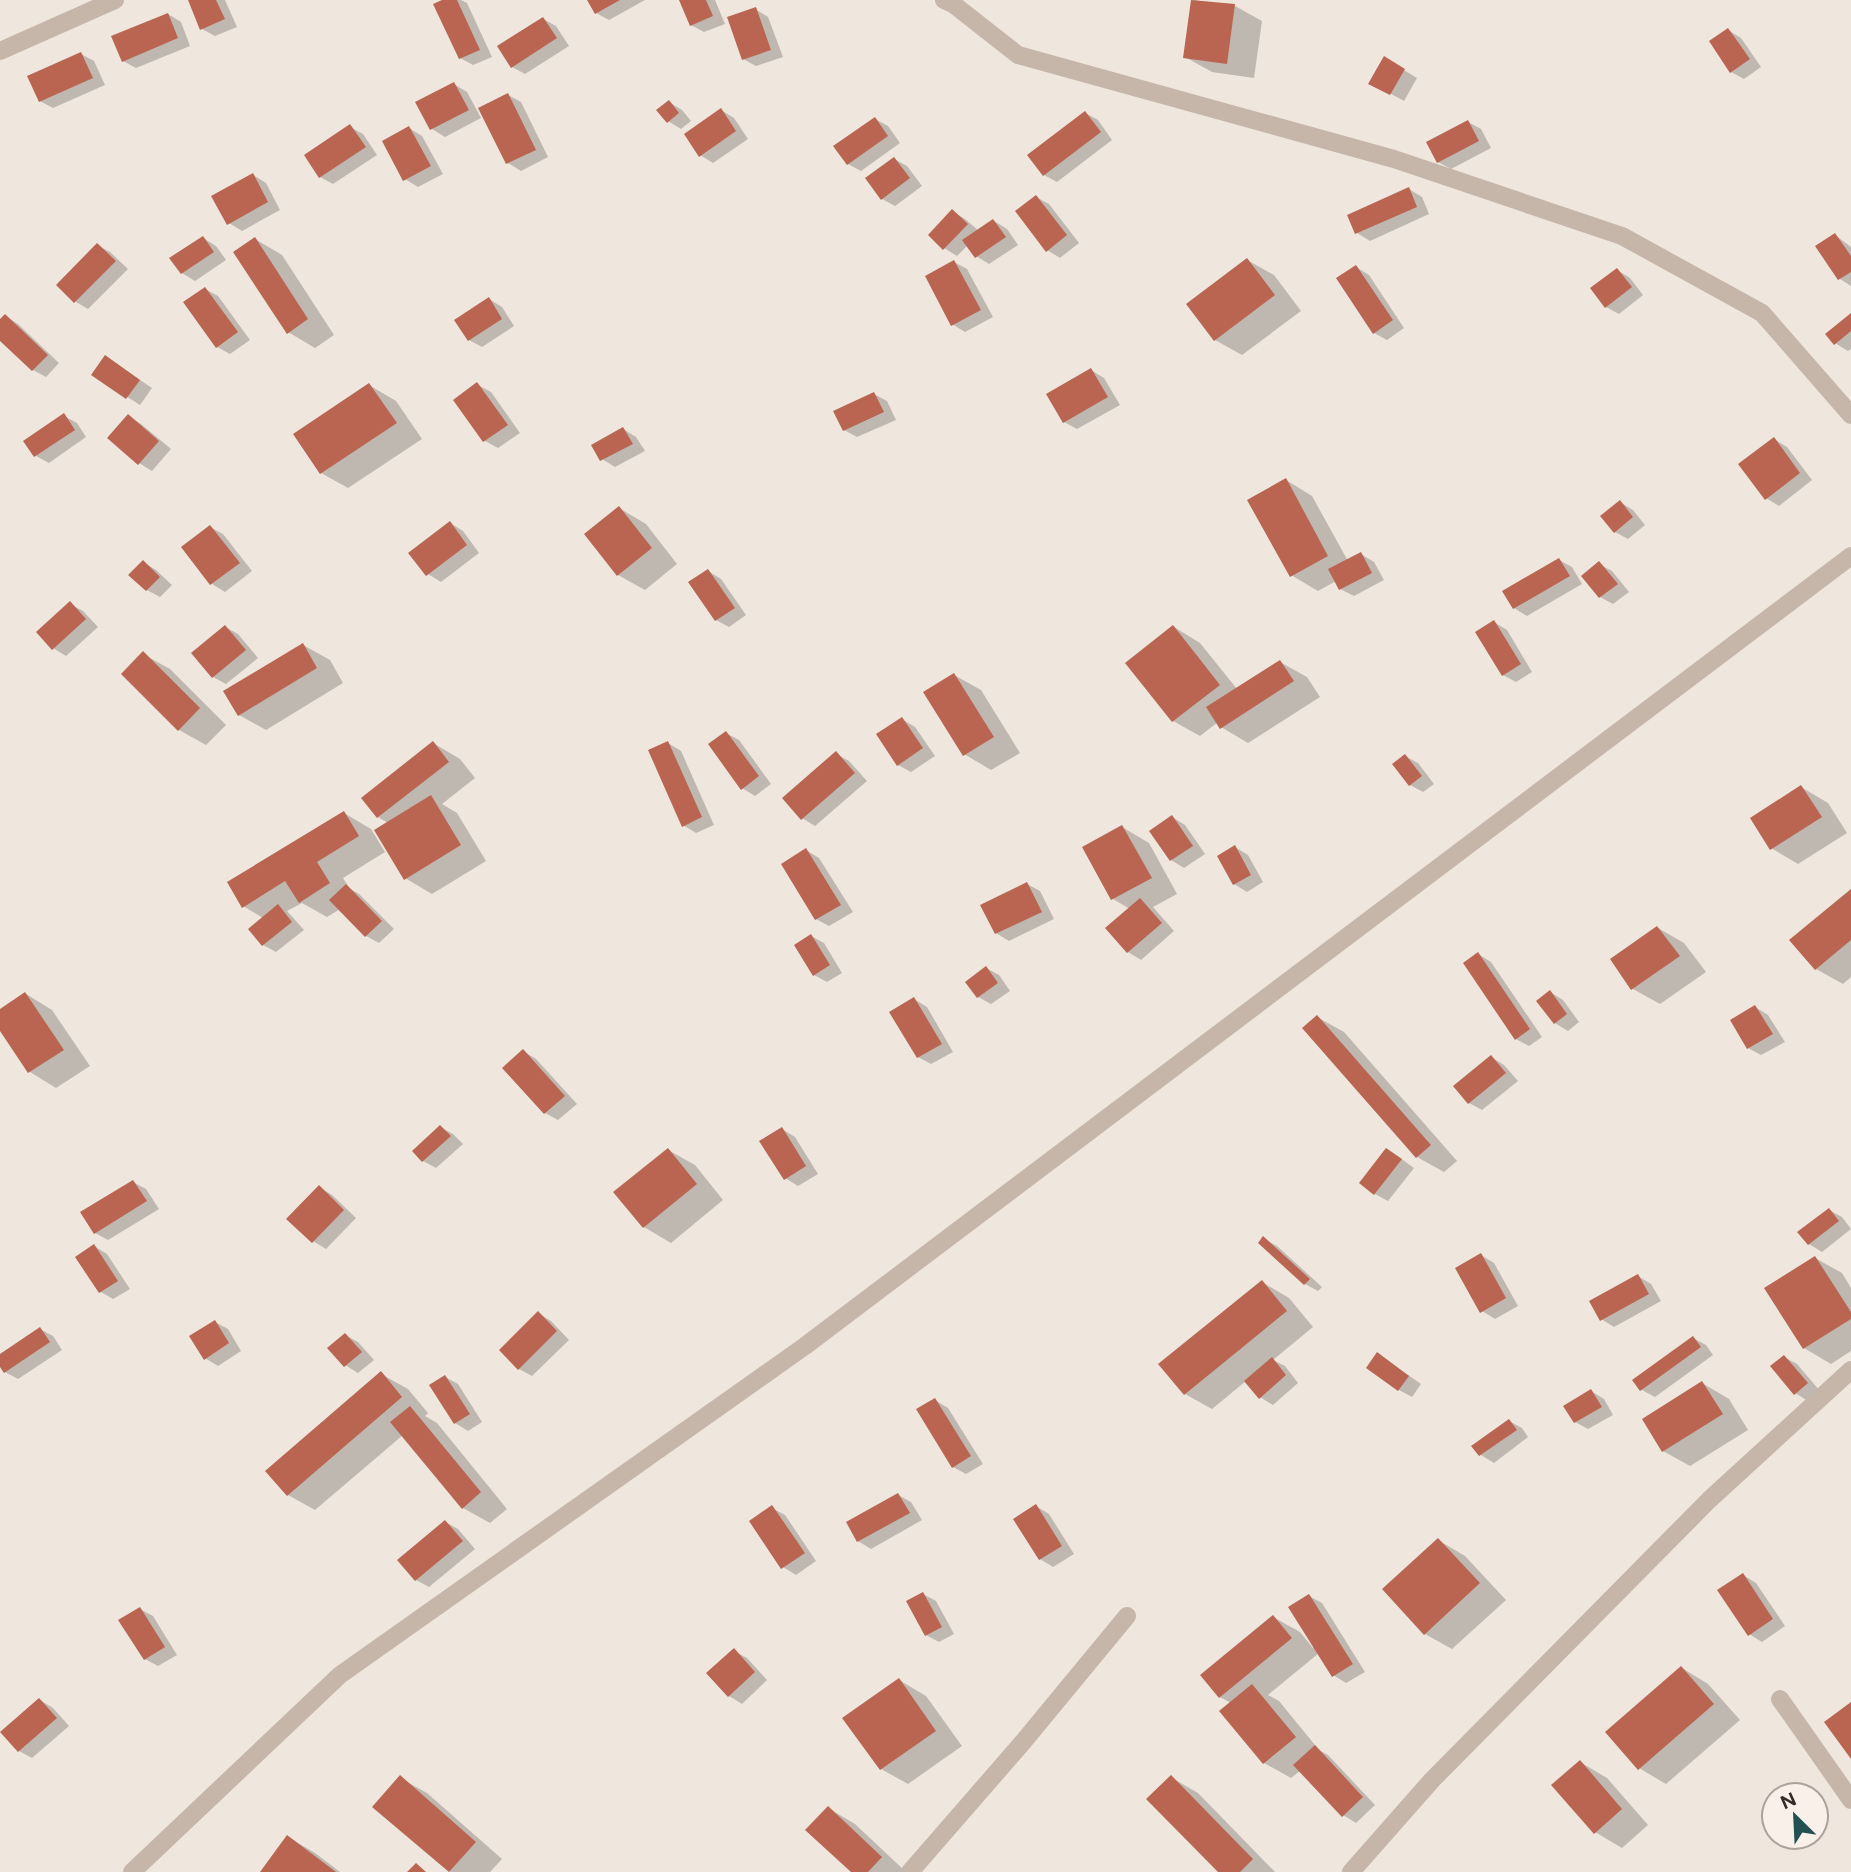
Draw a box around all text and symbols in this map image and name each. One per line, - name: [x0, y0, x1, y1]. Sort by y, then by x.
- north arrow: [1760, 1781, 1830, 1851]
- text: N: [1777, 1787, 1800, 1814]

